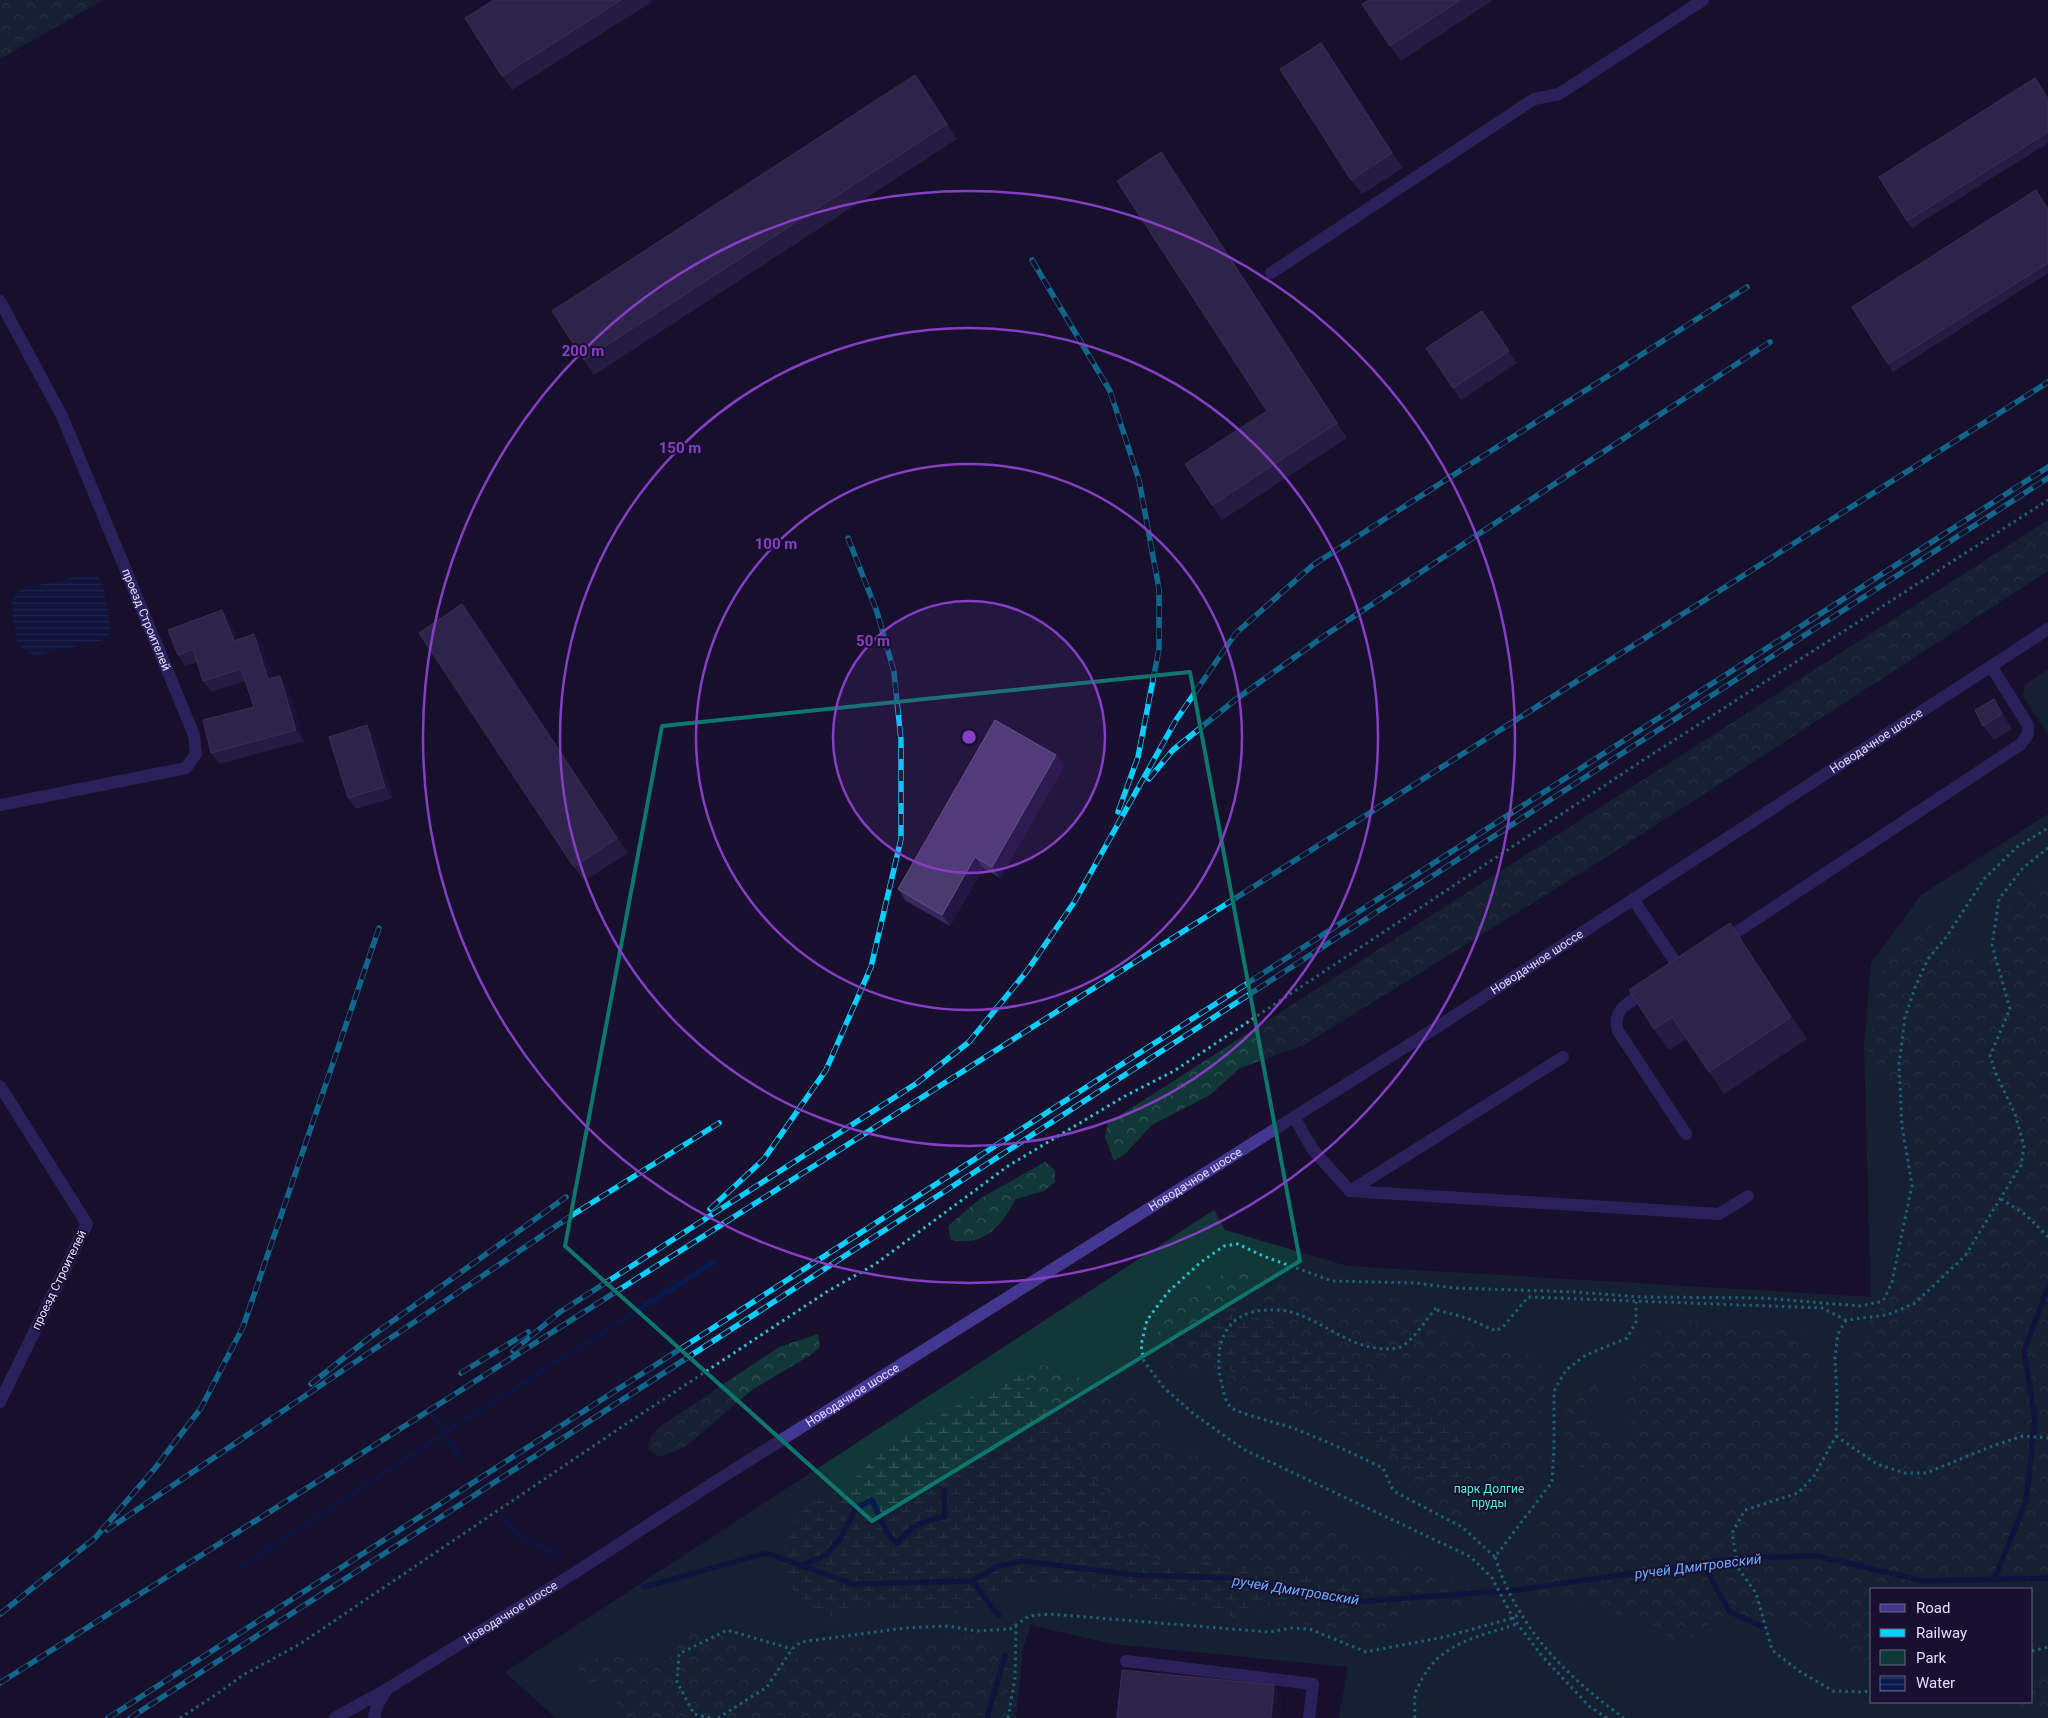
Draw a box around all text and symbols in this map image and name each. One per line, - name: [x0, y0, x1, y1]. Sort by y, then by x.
- text: 200 m: [562, 342, 604, 360]
- text: 150 m: [659, 439, 701, 457]
- text: 100 m: [755, 535, 797, 553]
- street label: проезд Строителей: [119, 566, 174, 673]
- text: 50 m: [856, 632, 890, 650]
- street label: Новодачное шоссе: [1827, 706, 1925, 776]
- centre of rings: [960, 728, 978, 746]
- street label: Новодачное шоссе: [1488, 927, 1586, 997]
- street label: Новодачное шоссе: [1146, 1145, 1244, 1214]
- street label: проезд Строителей: [29, 1228, 89, 1332]
- street label: Новодачное шоссе: [803, 1361, 902, 1430]
- park label: парк Долгие пруды: [1454, 1482, 1524, 1510]
- water label: ручей Дмитровский: [1633, 1550, 1763, 1582]
- water label: ручей Дмитровский: [1231, 1572, 1361, 1608]
- street label: Новодачное шоссе: [461, 1578, 560, 1647]
- legend: [1870, 1588, 2033, 1703]
- text: Road: [1916, 1599, 1950, 1617]
- text: Railway: [1916, 1624, 1967, 1642]
- text: Park: [1916, 1649, 1947, 1667]
- text: Water: [1916, 1674, 1955, 1692]

